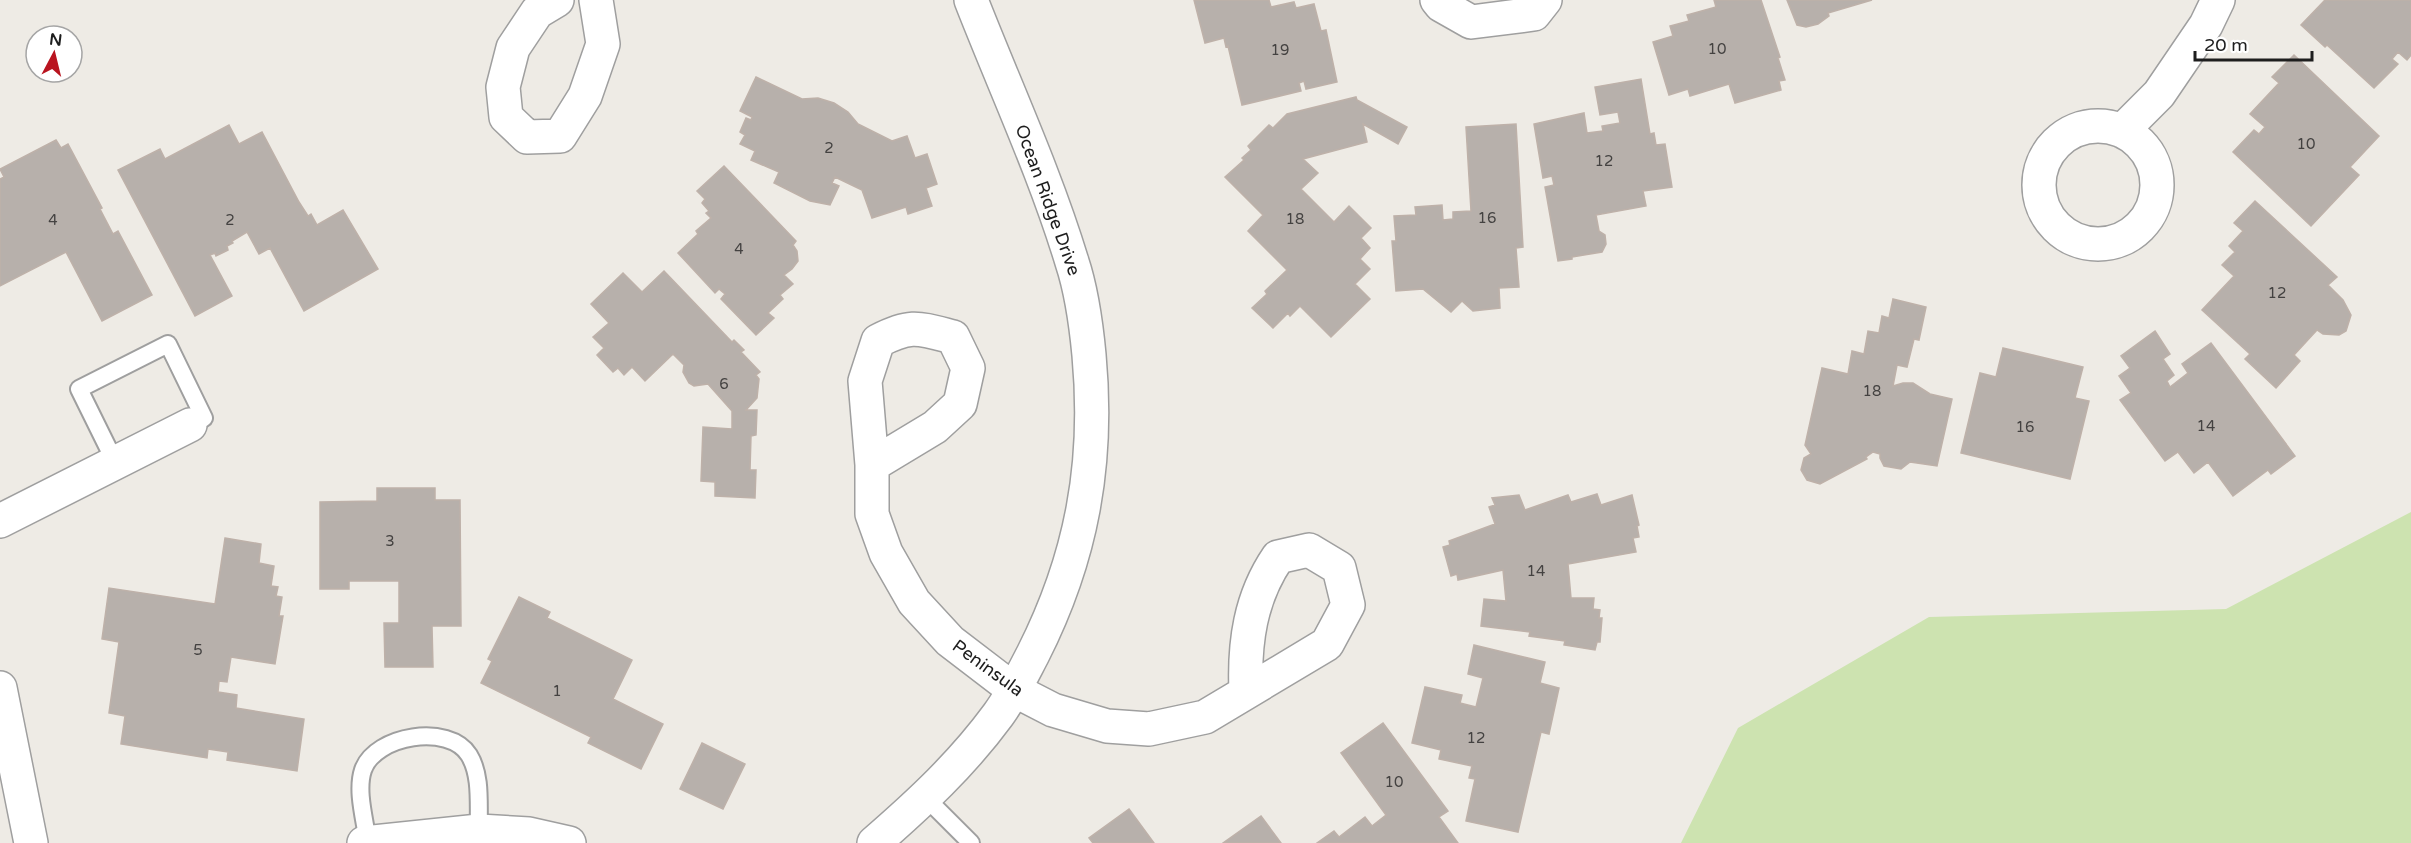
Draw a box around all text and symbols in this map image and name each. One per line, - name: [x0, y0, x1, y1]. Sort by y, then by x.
- north arrow: [24, 24, 84, 84]
- scale bar: [2195, 24, 2312, 62]
- text: N: [48, 29, 63, 51]
- text: 20 m: [2204, 34, 2248, 56]
- house number: 10: [1708, 40, 1726, 58]
- house number: 19: [1271, 41, 1289, 59]
- street label: Ocean Ridge Drive: [1010, 122, 1086, 278]
- house number: 10: [2297, 135, 2315, 153]
- house number: 2: [824, 139, 834, 157]
- house number: 12: [1595, 152, 1613, 170]
- house number: 16: [1478, 209, 1496, 227]
- house number: 18: [1286, 210, 1304, 228]
- house number: 4: [48, 211, 58, 229]
- house number: 2: [225, 211, 235, 229]
- house number: 4: [734, 240, 744, 258]
- house number: 12: [2268, 284, 2286, 302]
- house number: 6: [719, 375, 729, 393]
- house number: 18: [1863, 382, 1881, 400]
- house number: 14: [2197, 417, 2215, 435]
- house number: 16: [2016, 418, 2034, 436]
- house number: 3: [385, 532, 395, 550]
- house number: 14: [1527, 562, 1545, 580]
- street label: Peninsula: [948, 635, 1028, 701]
- house number: 5: [193, 641, 203, 659]
- house number: 1: [552, 682, 562, 700]
- house number: 12: [1467, 729, 1485, 747]
- house number: 10: [1385, 773, 1403, 791]

